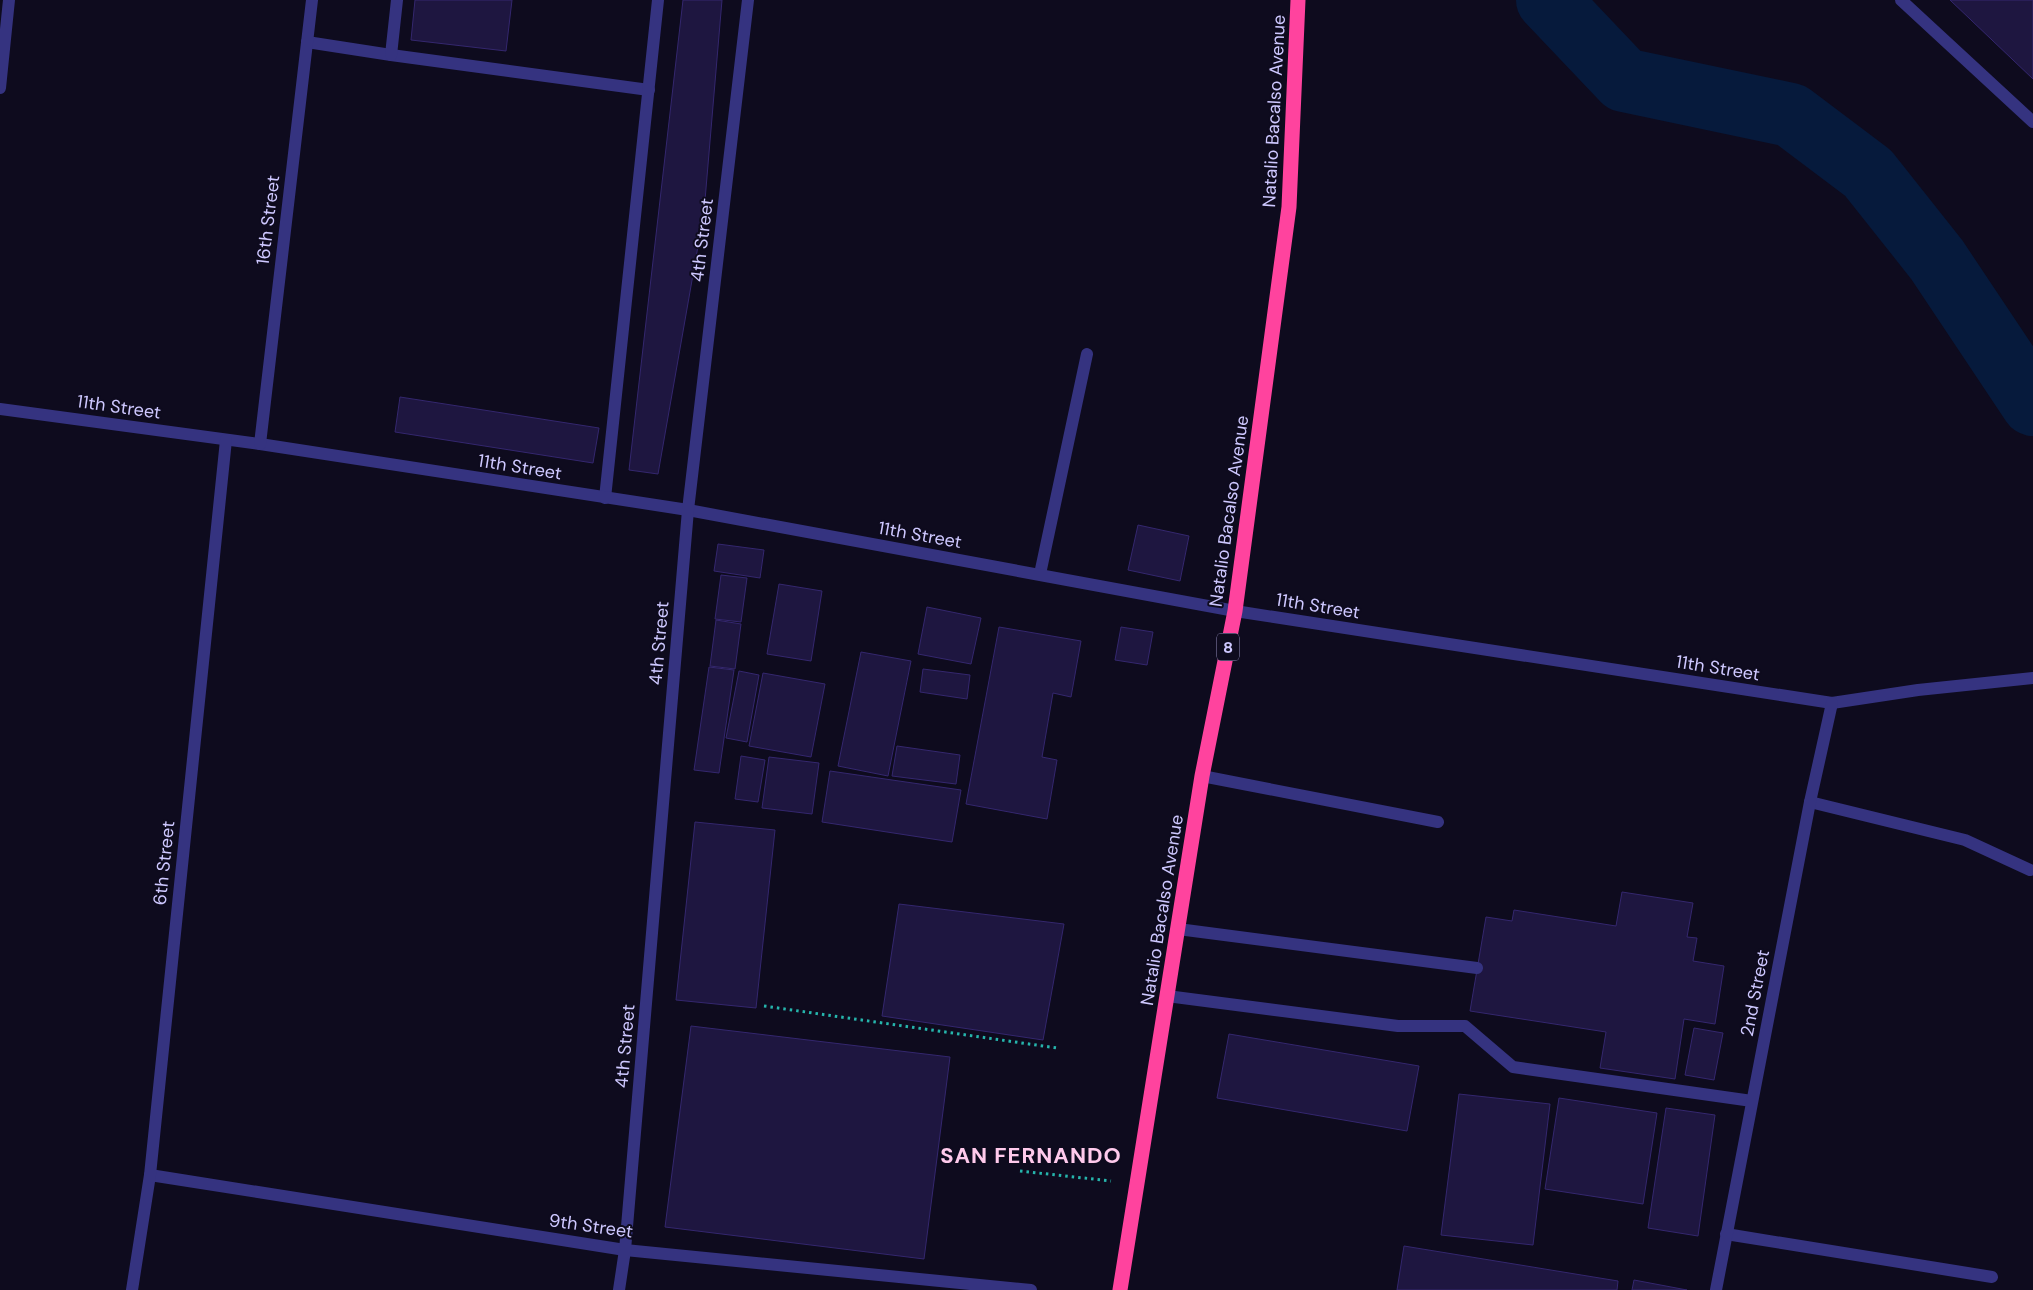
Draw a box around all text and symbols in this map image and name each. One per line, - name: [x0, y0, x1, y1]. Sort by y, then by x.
- street label: Natalio Bacalso Avenue: [1257, 14, 1291, 208]
- street label: 16th Street: [251, 174, 285, 266]
- street label: 4th Street: [685, 197, 719, 283]
- street label: 11th Street: [76, 389, 162, 425]
- street label: Natalio Bacalso Avenue: [1204, 414, 1254, 608]
- street label: 11th Street: [476, 449, 564, 485]
- street label: 11th Street: [876, 516, 964, 554]
- street label: 11th Street: [1274, 588, 1362, 624]
- street label: 4th Street: [643, 600, 675, 686]
- road number: 8: [1217, 634, 1239, 660]
- street label: 11th Street: [1674, 650, 1762, 686]
- street label: Natalio Bacalso Avenue: [1135, 813, 1189, 1007]
- street label: 6th Street: [148, 820, 180, 906]
- street label: 2nd Street: [1735, 948, 1775, 1038]
- street label: 4th Street: [609, 1003, 641, 1089]
- district label: SAN FERNANDO: [940, 1141, 1122, 1170]
- street label: 9th Street: [547, 1208, 635, 1244]

